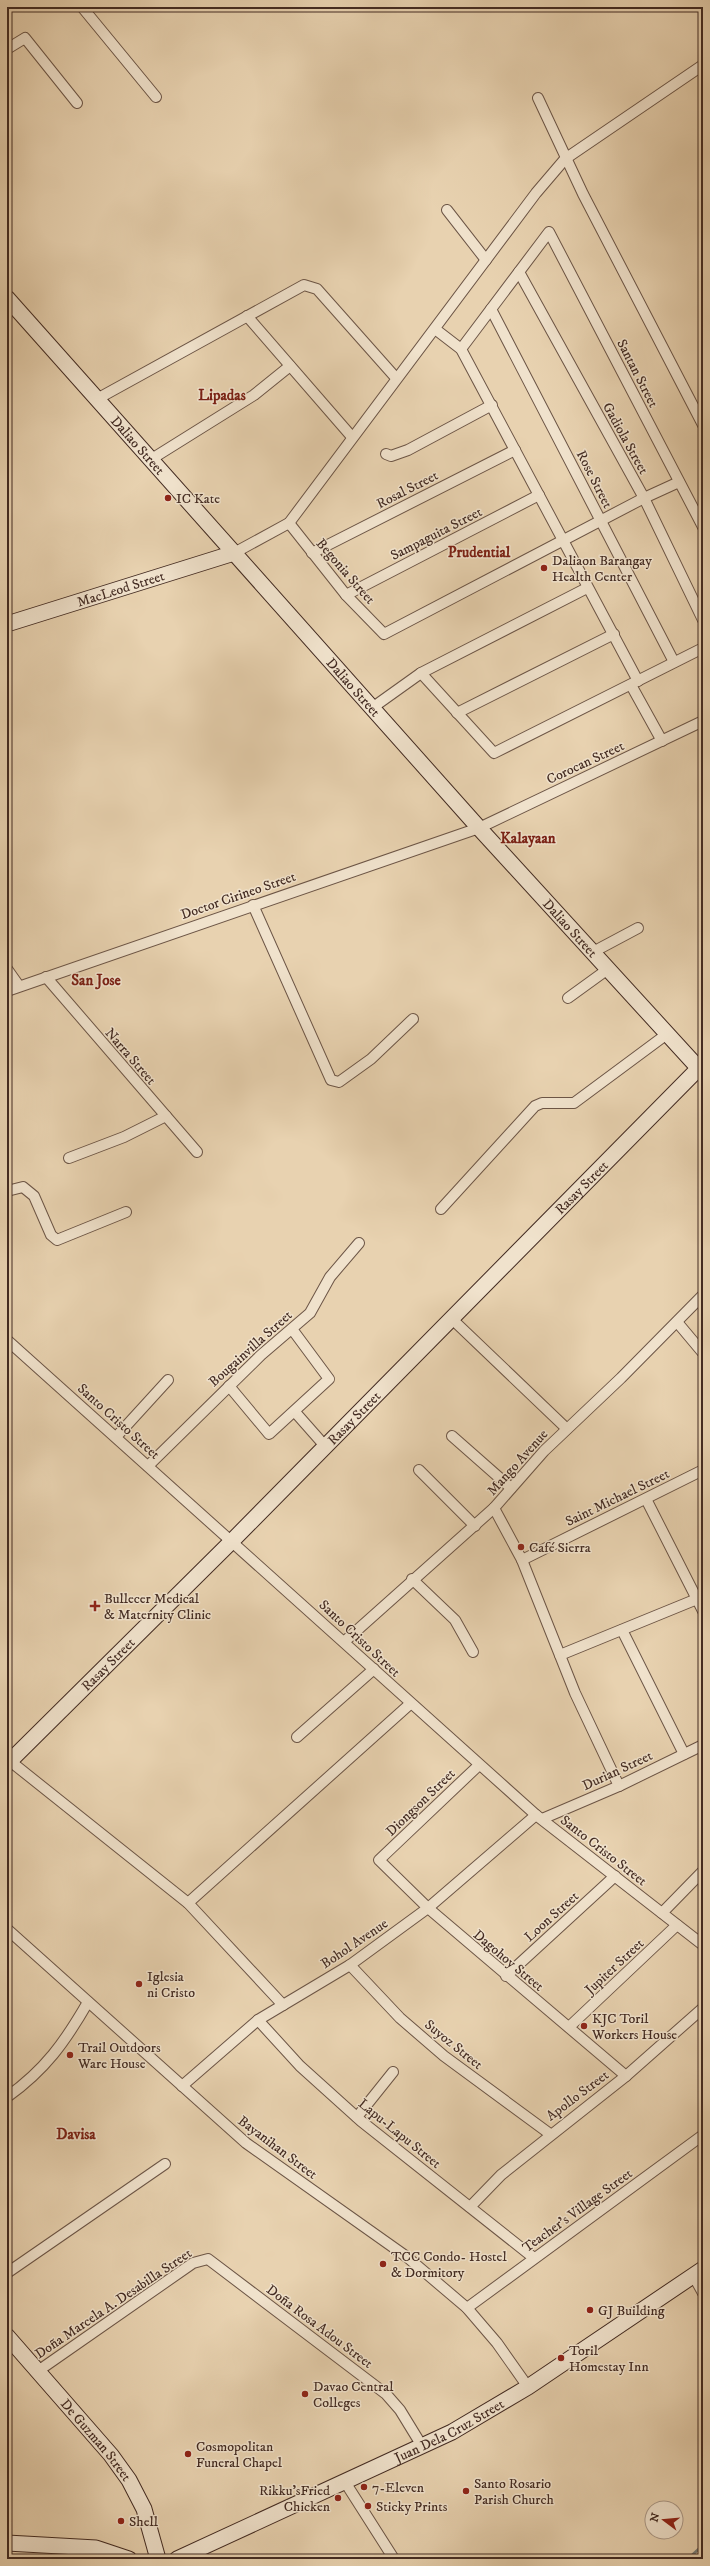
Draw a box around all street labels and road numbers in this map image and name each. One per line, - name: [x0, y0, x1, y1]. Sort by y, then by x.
- street label: Santan Street: [612, 336, 662, 411]
- street label: Gadiola Street: [598, 399, 652, 478]
- street label: Daliao Street: [106, 412, 169, 479]
- street label: Rose Street: [572, 447, 617, 512]
- street label: Rosal Street: [374, 466, 442, 513]
- street label: Sampaguita Street: [388, 503, 486, 565]
- street label: Begonia Street: [312, 535, 379, 609]
- street label: MacLeod Street: [75, 567, 167, 612]
- street label: Daliao Street: [322, 654, 384, 721]
- street label: Corocan Street: [544, 737, 628, 789]
- street label: Doctor Cirineo Street: [178, 868, 299, 924]
- street label: Daliao Street: [538, 895, 601, 962]
- street label: Narra Street: [101, 1024, 160, 1089]
- street label: Rasay Street: [552, 1157, 613, 1219]
- street label: Bougainvilla Street: [205, 1306, 297, 1391]
- street label: Santo Cristo Street: [73, 1380, 164, 1464]
- street label: Rasay Street: [324, 1387, 385, 1449]
- street label: Mango Avenue: [483, 1426, 552, 1500]
- street label: Saint Michael Street: [563, 1465, 673, 1531]
- street label: Santo Cristo Street: [315, 1596, 404, 1681]
- street label: Rasay Street: [78, 1634, 140, 1695]
- street label: Durian Street: [579, 1747, 656, 1795]
- street label: Diongson Street: [382, 1765, 460, 1840]
- street label: Santo Cristo Street: [556, 1811, 651, 1891]
- street label: Loon Street: [521, 1887, 583, 1946]
- street label: Bohol Avenue: [318, 1915, 392, 1973]
- street label: Dagohoy Street: [469, 1926, 548, 1996]
- street label: Jupiter Street: [580, 1934, 648, 2000]
- street label: Suyoz Street: [421, 2016, 487, 2074]
- street label: Apollo Street: [543, 2066, 613, 2125]
- street label: Lapu-Lapu Street: [354, 2095, 445, 2173]
- street label: Bayanihan Street: [234, 2112, 321, 2184]
- street label: Teacher's Village Street: [519, 2164, 637, 2257]
- street label: Doña Marcela A. Desabilla Street: [32, 2244, 196, 2363]
- street label: Doña Rosa Adou Street: [263, 2281, 377, 2373]
- street label: Juan Dela Cruz Street: [390, 2395, 508, 2468]
- street label: De Guzman Street: [56, 2396, 135, 2486]

